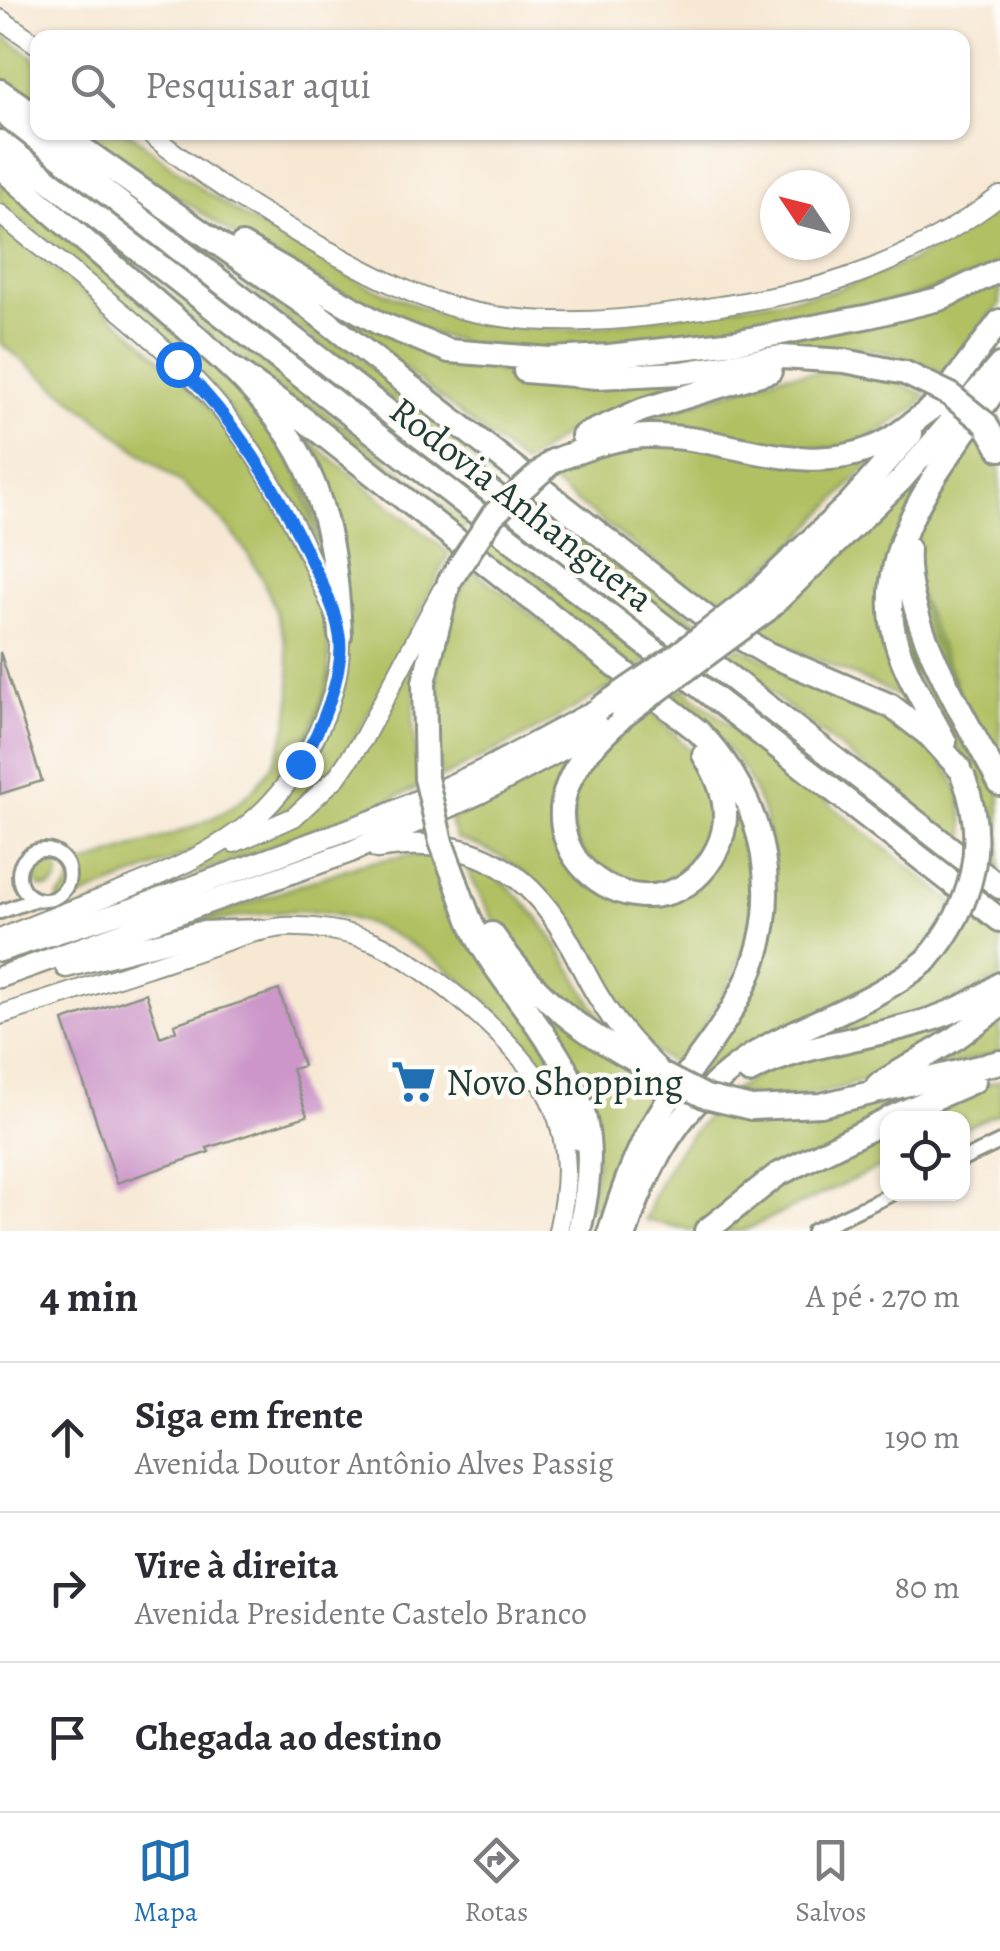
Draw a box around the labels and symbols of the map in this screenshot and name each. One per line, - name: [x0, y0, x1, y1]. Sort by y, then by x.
- north arrow: [760, 170, 850, 260]
- route start: [156, 342, 202, 388]
- street label: Rodovia Anhanguera: [379, 384, 665, 624]
- route end: [278, 742, 324, 788]
- place label: Novo Shopping: [446, 1056, 683, 1108]
- supermarket icon: Novo Shopping: [389, 1058, 437, 1106]

